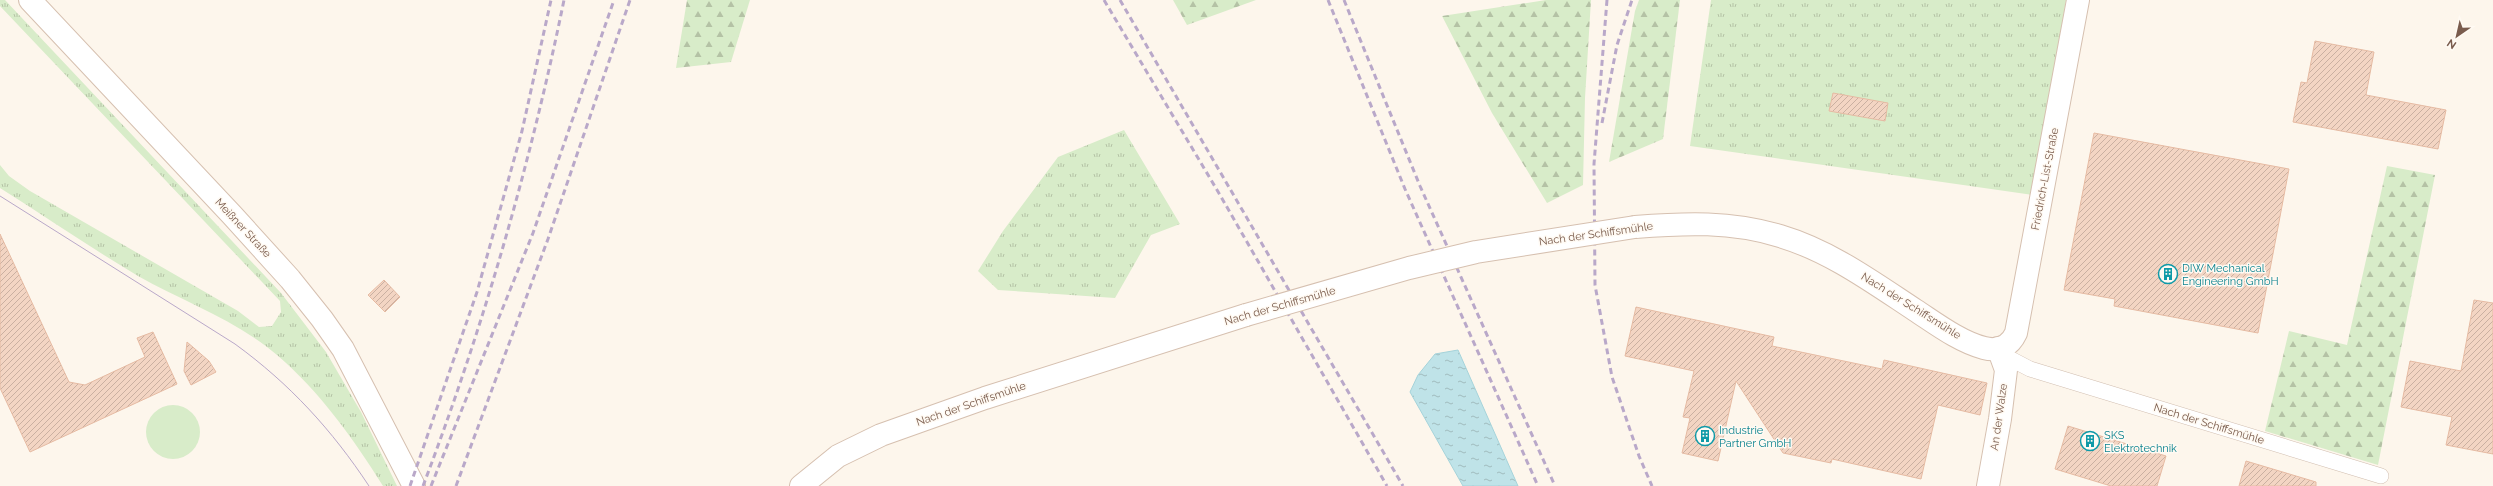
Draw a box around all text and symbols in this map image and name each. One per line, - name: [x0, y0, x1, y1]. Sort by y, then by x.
- north arrow: [2437, 16, 2477, 56]
- text: N: [2445, 36, 2459, 52]
- street label: Friedrich-List-Straße: [2029, 126, 2061, 231]
- street label: Meißner Straße: [212, 196, 274, 261]
- street label: Nach der Schiffsmühle: [1538, 219, 1654, 248]
- place label: DIW Mechanical Engineering GmbH: [2182, 262, 2279, 288]
- building icon: DIW Mechanical Engineering GmbH: [2157, 263, 2179, 285]
- street label: Nach der Schiffsmühle: [1859, 270, 1964, 342]
- street label: Nach der Schiffsmühle: [1223, 284, 1338, 328]
- street label: Nach der Schiffsmühle: [914, 379, 1028, 429]
- street label: An der Walze: [1988, 382, 2010, 451]
- street label: Nach der Schiffsmühle: [2152, 401, 2266, 447]
- place label: Industrie Partner GmbH: [1719, 424, 1791, 450]
- building icon: Industrie Partner GmbH: [1694, 425, 1716, 447]
- place label: SKS Elektrotechnik: [2104, 429, 2177, 455]
- building icon: SKS Elektrotechnik: [2079, 430, 2101, 452]

